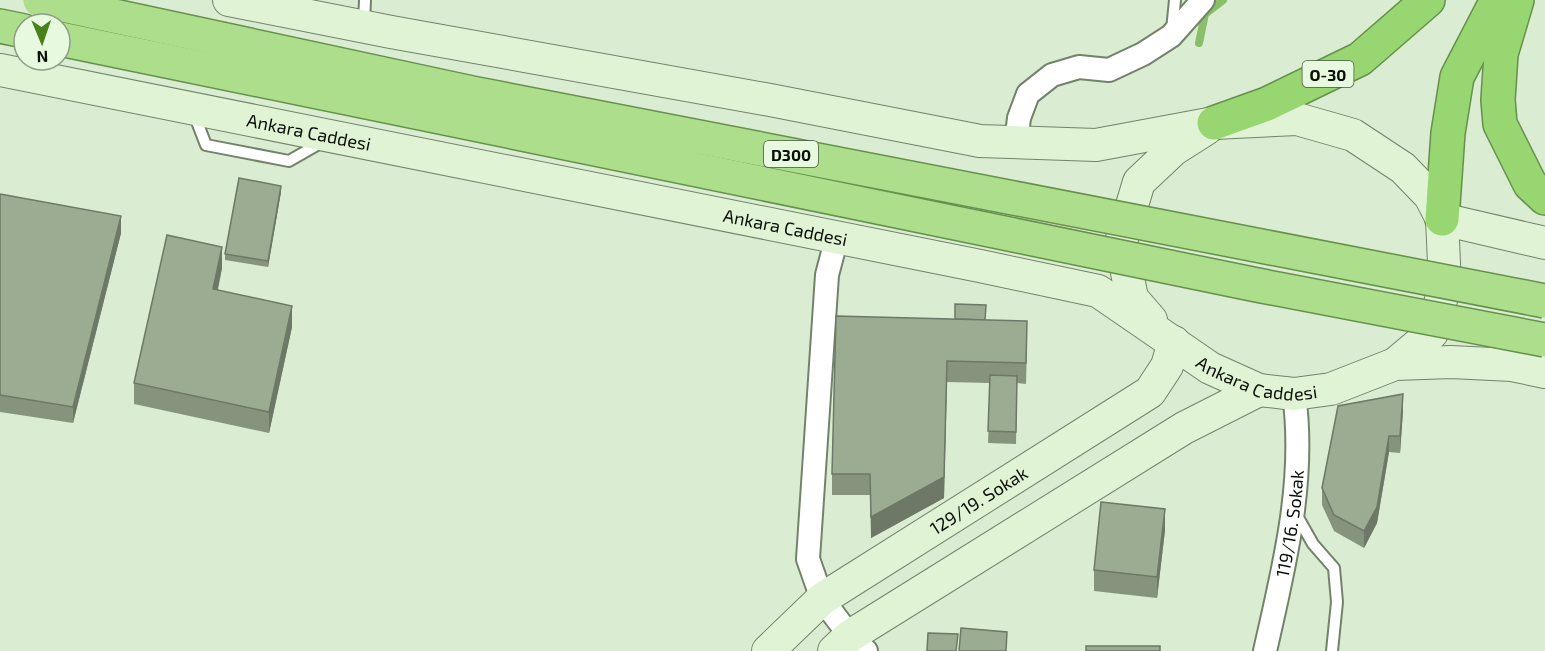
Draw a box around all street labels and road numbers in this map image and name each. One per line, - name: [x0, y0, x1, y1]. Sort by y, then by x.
- road number: O-30: [1302, 61, 1354, 87]
- street label: Ankara Caddesi: [245, 109, 373, 155]
- road number: D300: [764, 141, 818, 167]
- street label: Ankara Caddesi: [722, 204, 849, 250]
- street label: Ankara Caddesi: [1192, 351, 1318, 405]
- street label: 129/19. Sokak: [926, 461, 1031, 539]
- street label: 119/16. Sokak: [1271, 469, 1308, 579]

